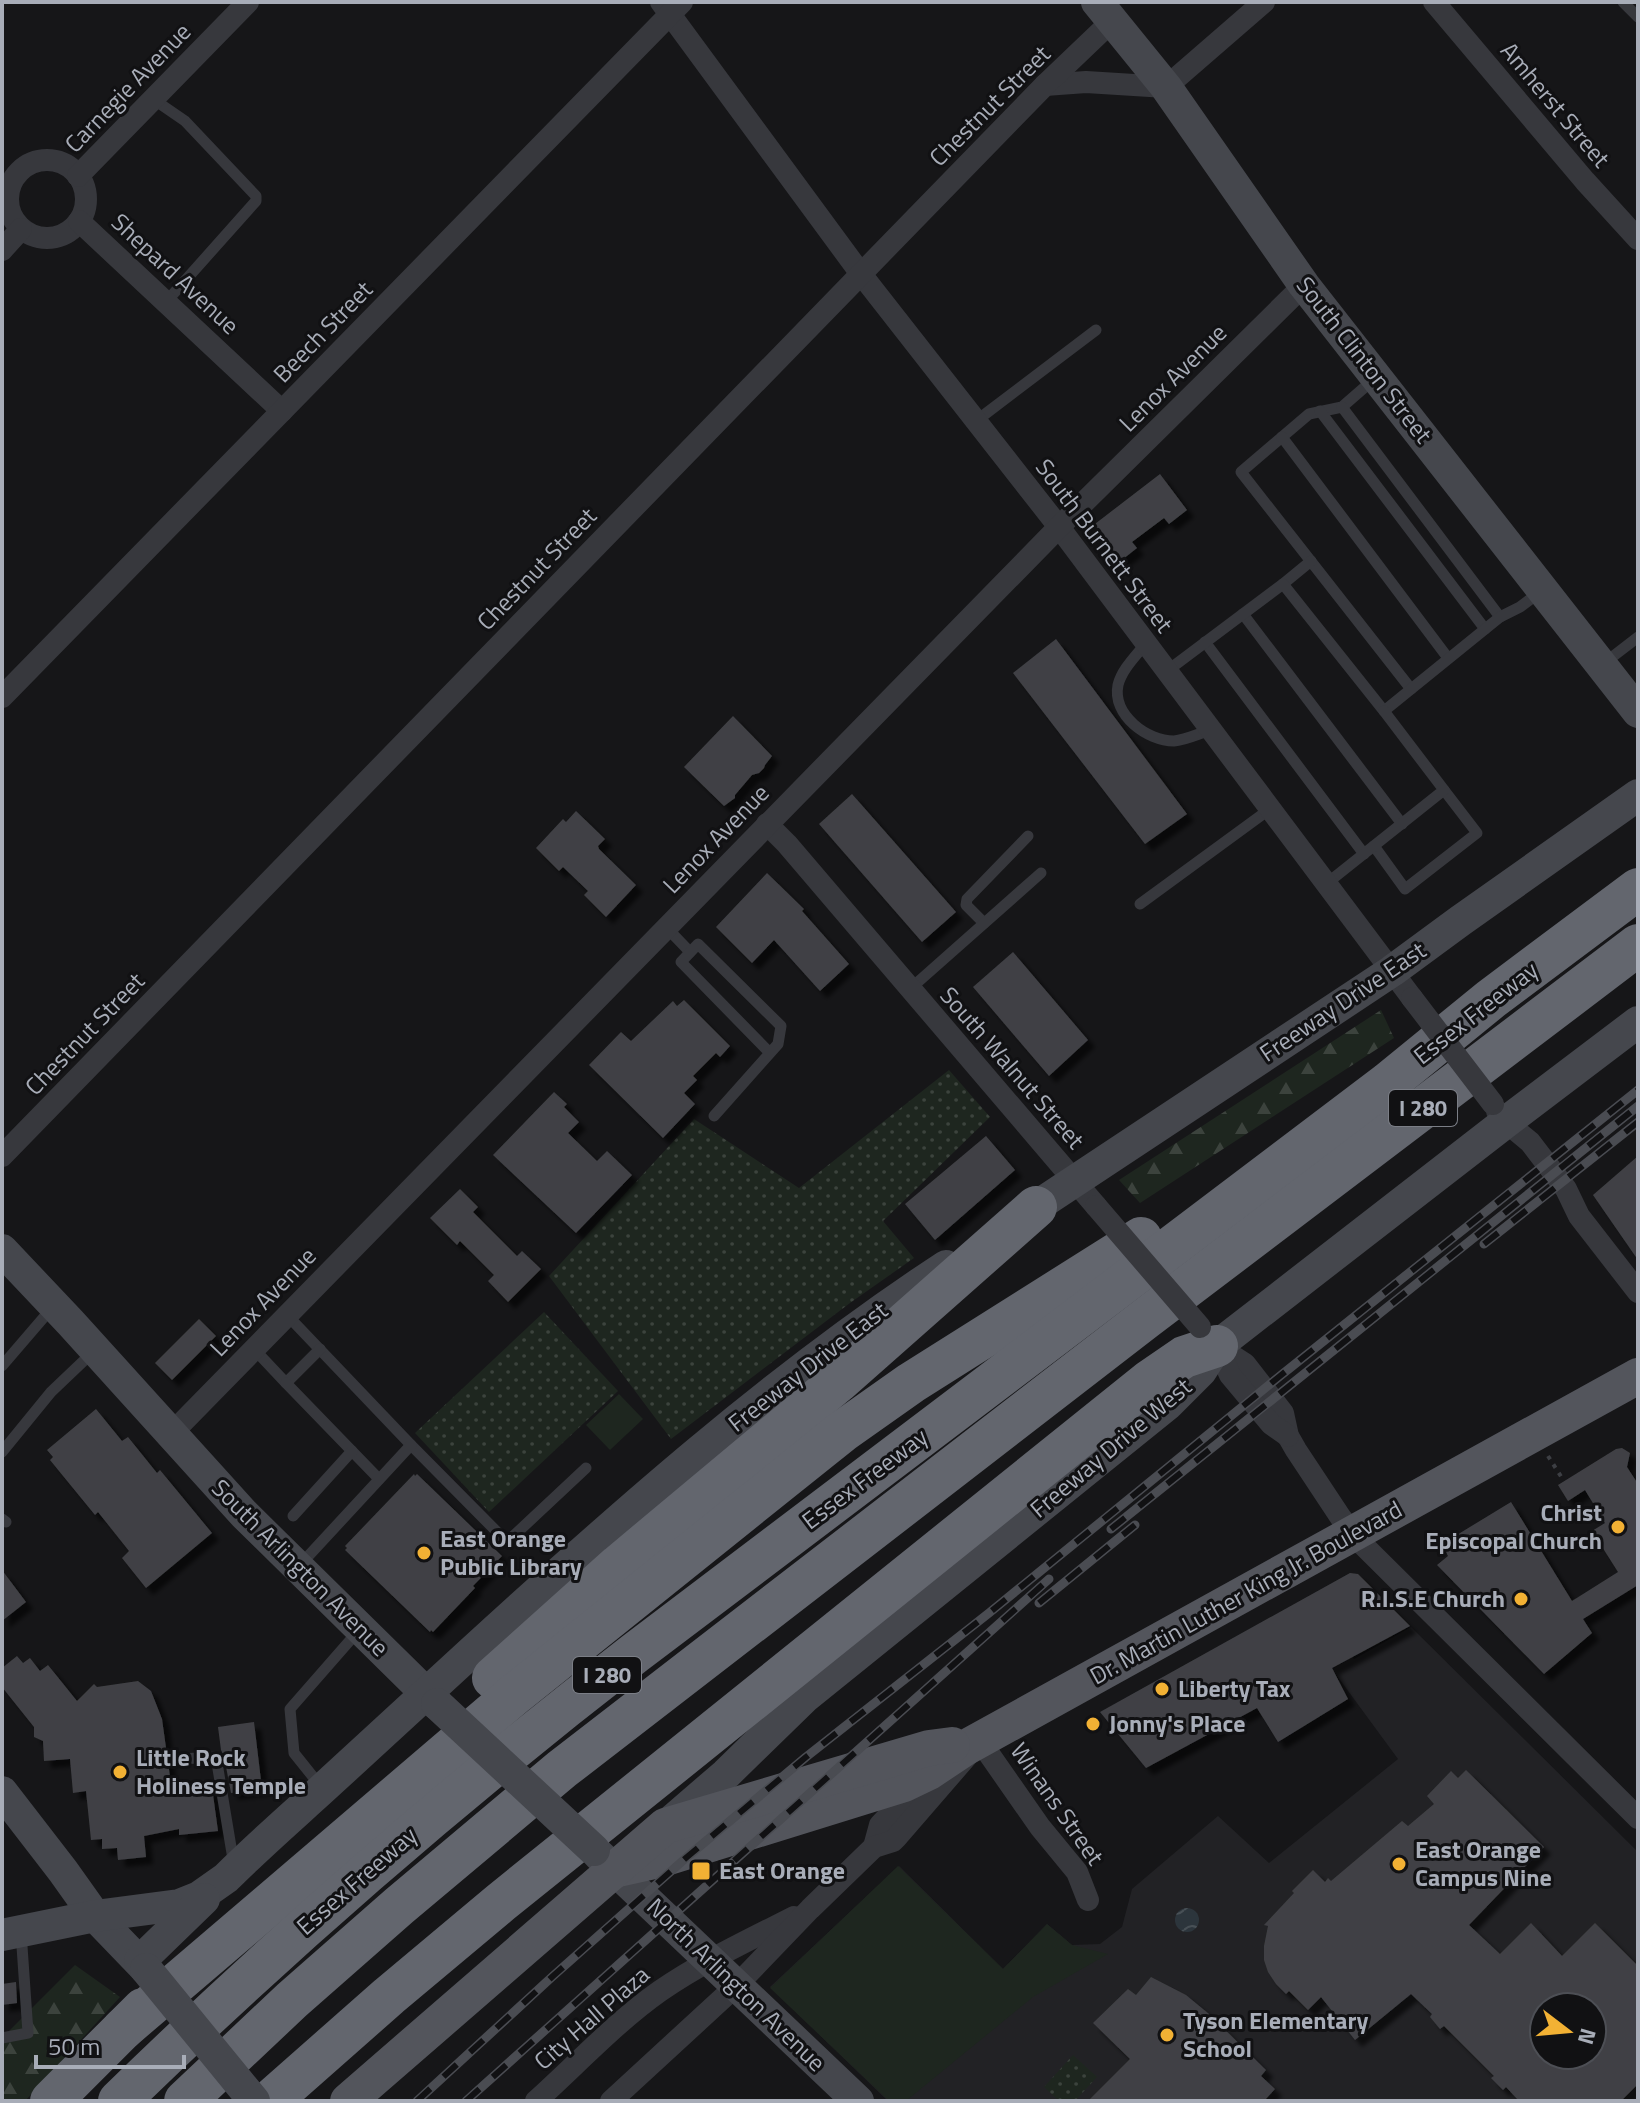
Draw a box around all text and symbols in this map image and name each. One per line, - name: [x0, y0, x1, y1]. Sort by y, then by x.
- street label: Carnegie Avenue: [56, 14, 199, 160]
- street label: Amherst Street: [1492, 34, 1620, 176]
- street label: Chestnut Street: [920, 36, 1059, 174]
- street label: Shepard Avenue: [104, 204, 248, 342]
- street label: South Clinton Street: [1288, 268, 1442, 451]
- street label: Beech Street: [264, 272, 381, 390]
- street label: Lenox Avenue: [1110, 315, 1235, 440]
- street label: South Burnett Street: [1027, 451, 1183, 640]
- street label: Chestnut Street: [468, 498, 605, 638]
- street label: Lenox Avenue: [654, 775, 777, 901]
- street label: Freeway Drive East: [1252, 932, 1433, 1070]
- street label: Essex Freeway: [1405, 952, 1546, 1072]
- street label: Chestnut Street: [16, 963, 153, 1103]
- street label: South Walnut Street: [932, 978, 1094, 1157]
- road number: I 280: [1389, 1090, 1457, 1126]
- street label: Lenox Avenue: [201, 1238, 324, 1364]
- street label: Freeway Drive East: [720, 1292, 895, 1440]
- street label: Freeway Drive West: [1022, 1368, 1200, 1526]
- street label: Essex Freeway: [794, 1419, 935, 1538]
- street label: South Arlington Avenue: [204, 1470, 398, 1664]
- street label: Dr. Martin Luther King Jr. Boulevard: [1083, 1491, 1408, 1693]
- place label: Christ Episcopal Church: [1425, 1494, 1602, 1558]
- marker: Christ Episcopal Church: [1609, 1518, 1627, 1536]
- place label: East Orange Public Library: [440, 1520, 582, 1584]
- marker: East Orange Public Library: [415, 1544, 433, 1562]
- place label: R.I.S.E Church: [1361, 1580, 1505, 1616]
- marker: R.I.S.E Church: [1512, 1590, 1530, 1608]
- road number: I 280: [573, 1657, 641, 1693]
- place label: Liberty Tax: [1178, 1670, 1291, 1706]
- marker: Liberty Tax: [1153, 1680, 1171, 1698]
- place label: Jonny's Place: [1109, 1705, 1245, 1741]
- marker: Jonny's Place: [1084, 1715, 1102, 1733]
- street label: Winans Street: [1002, 1735, 1114, 1873]
- place label: Little Rock Holiness Temple: [136, 1739, 306, 1803]
- marker: Little Rock Holiness Temple: [111, 1763, 129, 1781]
- street label: Essex Freeway: [288, 1817, 425, 1943]
- place label: East Orange Campus Nine: [1415, 1831, 1552, 1895]
- place label: East Orange: [719, 1852, 845, 1888]
- marker: East Orange Campus Nine: [1390, 1855, 1408, 1873]
- marker: East Orange: [690, 1860, 712, 1882]
- street label: North Arlington Avenue: [639, 1889, 834, 2079]
- street label: City Hall Plaza: [526, 1957, 657, 2078]
- north arrow: [1528, 1991, 1608, 2071]
- place label: Tyson Elementary School: [1183, 2002, 1369, 2066]
- scale bar: [36, 2019, 184, 2069]
- text: N: [1569, 2024, 1606, 2049]
- marker: Tyson Elementary School: [1158, 2026, 1176, 2044]
- text: 50 m: [48, 2028, 100, 2064]

